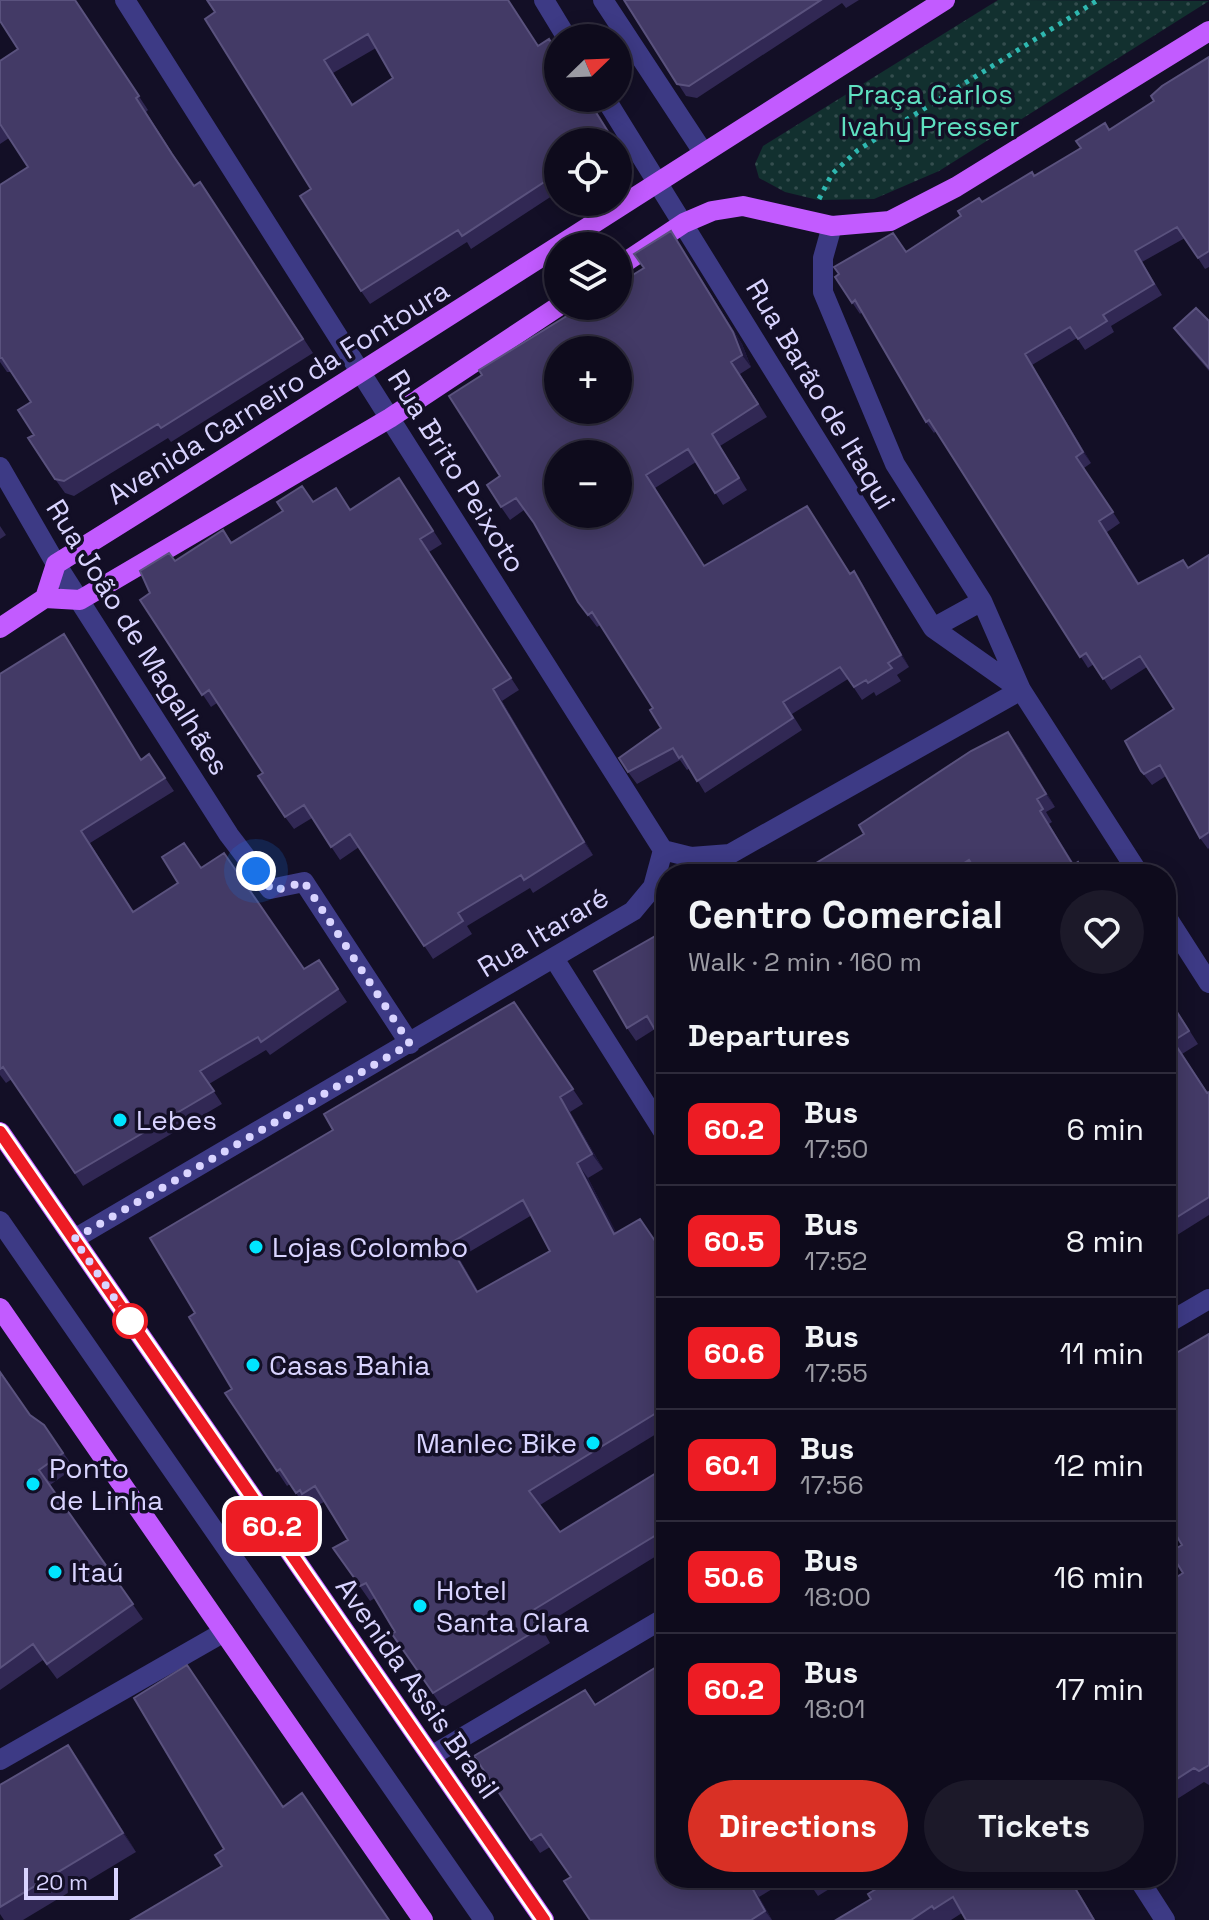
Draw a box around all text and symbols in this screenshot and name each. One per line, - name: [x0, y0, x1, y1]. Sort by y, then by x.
- north arrow: [544, 24, 632, 112]
- map controls: [544, 24, 632, 528]
- park label: Praça Carlos Ivahy Presser: [841, 76, 1019, 144]
- button: locate: [544, 128, 632, 216]
- button: layers: [544, 232, 632, 320]
- street label: Avenida Carneiro da Fontoura: [100, 272, 456, 512]
- street label: Rua Barão de Itaqui: [738, 272, 904, 516]
- button: +: [544, 336, 632, 424]
- street label: Rua Brito Peixoto: [380, 363, 534, 579]
- button: −: [544, 440, 632, 528]
- street label: Rua João de Magalhães: [38, 492, 238, 782]
- your location: [236, 851, 276, 891]
- street label: Rua Itararé: [471, 879, 615, 985]
- button: heart: [1060, 890, 1144, 974]
- text: Centro Comercial: [688, 891, 1003, 939]
- text: Walk · 2 min · 160 m: [688, 945, 922, 979]
- text: Departures: [688, 1016, 850, 1055]
- text: Bus: [804, 1093, 858, 1132]
- place label: Lebes: [136, 1102, 217, 1138]
- text: 6 min: [1066, 1110, 1144, 1149]
- marker: Lebes: [111, 1111, 129, 1129]
- text: 60.2: [704, 1111, 764, 1147]
- text: 17:50: [804, 1132, 868, 1166]
- text: Bus: [804, 1205, 858, 1244]
- text: 8 min: [1066, 1222, 1144, 1261]
- text: 60.5: [704, 1223, 764, 1259]
- place label: Lojas Colombo: [272, 1229, 468, 1265]
- marker: Lojas Colombo: [247, 1238, 265, 1256]
- text: 17:52: [804, 1244, 867, 1278]
- unlabelled marker: [113, 1304, 147, 1338]
- text: Bus: [804, 1317, 859, 1356]
- text: 11 min: [1060, 1334, 1144, 1373]
- text: 60.6: [704, 1335, 764, 1371]
- place label: Casas Bahia: [269, 1347, 430, 1383]
- marker: Casas Bahia: [244, 1356, 262, 1374]
- text: 17:55: [804, 1356, 868, 1390]
- place label: Manlec Bike: [416, 1425, 577, 1461]
- text: Bus: [800, 1429, 854, 1468]
- marker: Manlec Bike: [584, 1434, 602, 1452]
- text: 12 min: [1054, 1446, 1144, 1485]
- text: 60.1: [705, 1447, 759, 1483]
- place label: Ponto de Linha: [49, 1450, 163, 1518]
- text: 17:56: [800, 1468, 864, 1502]
- marker: Ponto de Linha: [24, 1475, 42, 1493]
- line badge: 60.2: [216, 1500, 328, 1552]
- text: 60.2: [242, 1508, 302, 1544]
- text: Bus: [804, 1541, 858, 1580]
- place label: Itaú: [71, 1554, 124, 1590]
- text: 16 min: [1054, 1558, 1144, 1597]
- text: 50.6: [704, 1559, 764, 1595]
- marker: Itaú: [46, 1563, 64, 1581]
- street label: Avenida Assis Brasil: [328, 1570, 508, 1806]
- place label: Hotel Santa Clara: [436, 1572, 589, 1640]
- text: 18:00: [804, 1580, 871, 1614]
- marker: Hotel Santa Clara: [411, 1597, 429, 1615]
- text: Bus: [804, 1653, 858, 1692]
- text: 17 min: [1055, 1670, 1144, 1709]
- text: 60.2: [704, 1671, 764, 1707]
- text: 18:01: [804, 1692, 865, 1726]
- button: Directions: [688, 1780, 908, 1872]
- button: Tickets: [924, 1780, 1144, 1872]
- scale bar: [24, 1864, 118, 1900]
- text: 20 m: [36, 1868, 88, 1896]

